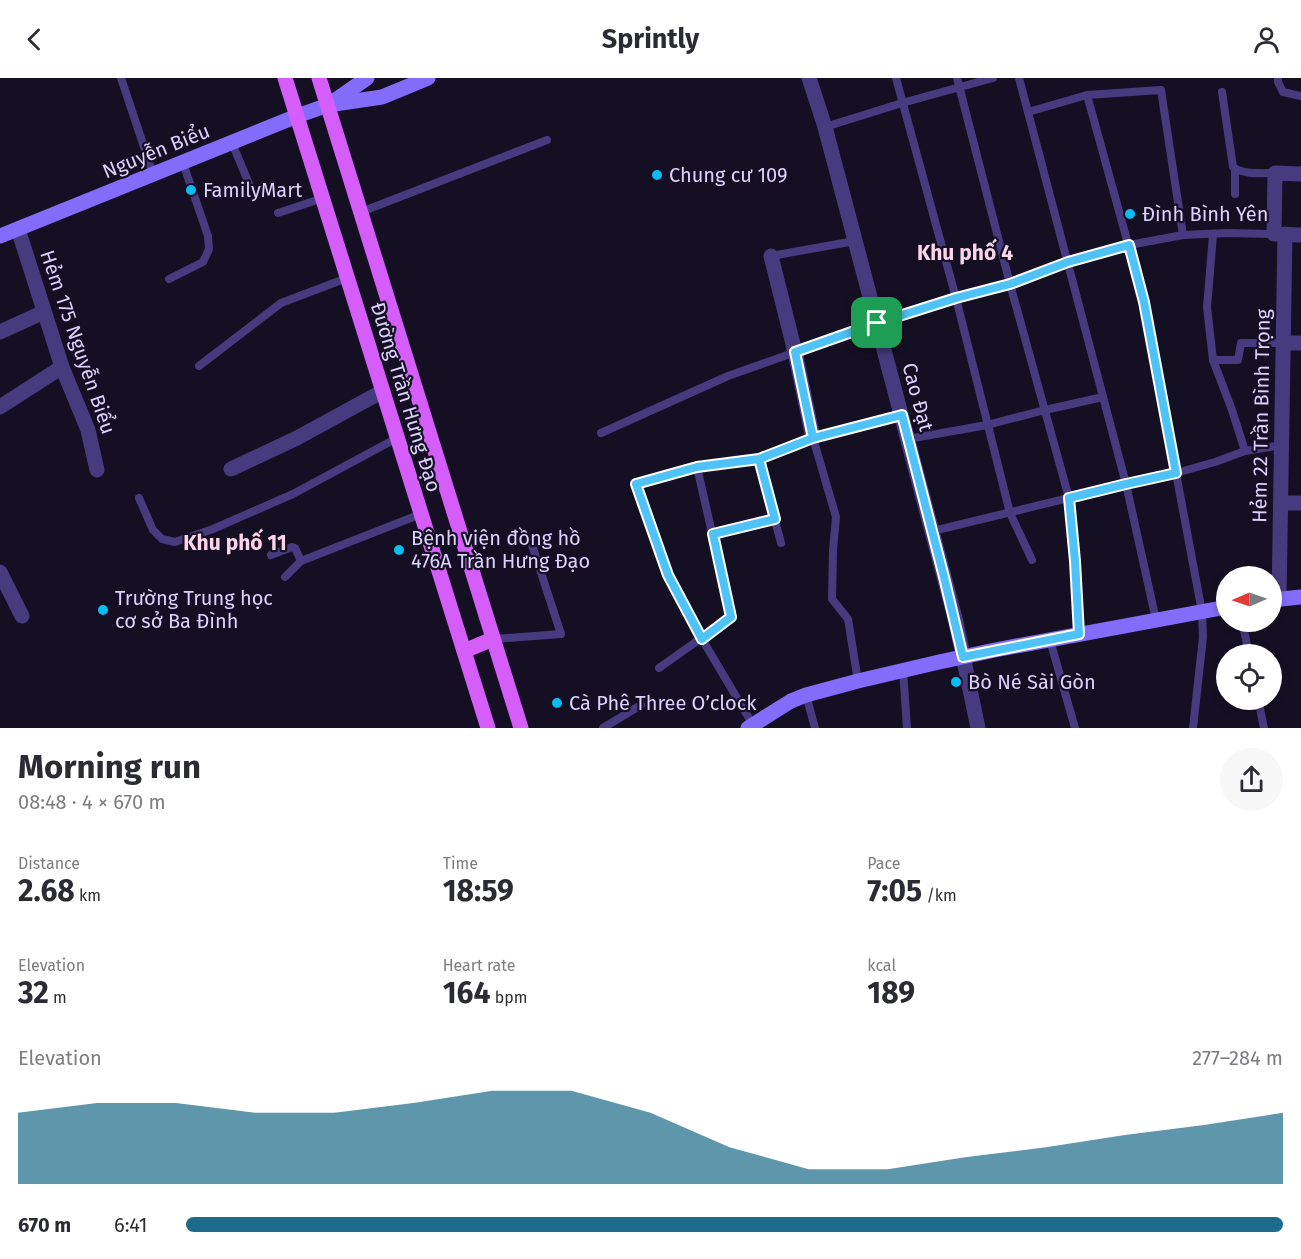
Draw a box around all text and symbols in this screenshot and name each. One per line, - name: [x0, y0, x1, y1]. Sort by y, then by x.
- icon: back: [18, 23, 51, 56]
- text: Sprintly: [602, 23, 699, 55]
- icon: person: [1250, 23, 1283, 56]
- street label: Nguyễn Biểu: [98, 117, 213, 183]
- place label: Chung cư 109: [669, 163, 788, 187]
- marker: Chung cư 109: [650, 168, 664, 182]
- place label: FamilyMart: [203, 178, 303, 202]
- marker: FamilyMart: [184, 183, 198, 197]
- place label: Đình Bình Yên: [1142, 202, 1268, 226]
- marker: Đình Bình Yên: [1123, 207, 1137, 221]
- district label: Khu phố 4: [917, 238, 1013, 266]
- street label: Hẻm 175 Nguyễn Biểu: [35, 246, 123, 437]
- pin: [851, 297, 902, 348]
- street label: Đường Trần Hưng Đạo: [366, 299, 446, 495]
- icon: arrive: [860, 306, 893, 339]
- street label: Hẻm 22 Trần Bình Trọng: [1247, 308, 1275, 523]
- street label: Cao Đạt: [897, 360, 939, 435]
- place label: Bệnh viện đồng hồ 476A Trần Hưng Đạo: [411, 526, 590, 573]
- district label: Khu phố 11: [183, 528, 287, 556]
- marker: Bệnh viện đồng hồ 476A Trần Hưng Đạo: [392, 543, 406, 557]
- north arrow: [1216, 566, 1282, 632]
- map controls: [1216, 566, 1282, 710]
- place label: Trường Trung học cơ sở Ba Đình: [115, 586, 273, 633]
- marker: Trường Trung học cơ sở Ba Đình: [96, 603, 110, 617]
- button: locate: [1216, 644, 1282, 710]
- place label: Bò Né Sài Gòn: [968, 670, 1096, 694]
- marker: Bò Né Sài Gòn: [949, 675, 963, 689]
- place label: Cà Phê Three O’clock: [569, 691, 757, 715]
- marker: Cà Phê Three O’clock: [550, 696, 564, 710]
- text: Morning run: [18, 747, 201, 787]
- button: share: [1220, 748, 1283, 811]
- text: 08:48 · 4 × 670 m: [18, 790, 166, 814]
- text: Distance: [18, 854, 80, 873]
- text: Time: [443, 854, 478, 873]
- text: Pace: [867, 854, 901, 873]
- text: 2.68: [18, 873, 75, 909]
- text: 18:59: [443, 873, 514, 909]
- text: 7:05: [867, 873, 922, 909]
- text: km: [75, 886, 101, 905]
- text: /km: [922, 886, 957, 905]
- text: Elevation: [18, 956, 85, 975]
- text: Heart rate: [443, 956, 516, 975]
- text: kcal: [867, 956, 896, 975]
- text: 32: [18, 975, 49, 1011]
- text: 164: [443, 975, 490, 1011]
- text: 189: [867, 975, 915, 1011]
- text: m: [49, 988, 67, 1007]
- text: bpm: [490, 988, 527, 1007]
- text: Elevation: [18, 1046, 102, 1070]
- text: 277–284 m: [1192, 1046, 1283, 1070]
- text: 670 m: [18, 1213, 71, 1237]
- text: 6:41: [114, 1213, 148, 1237]

